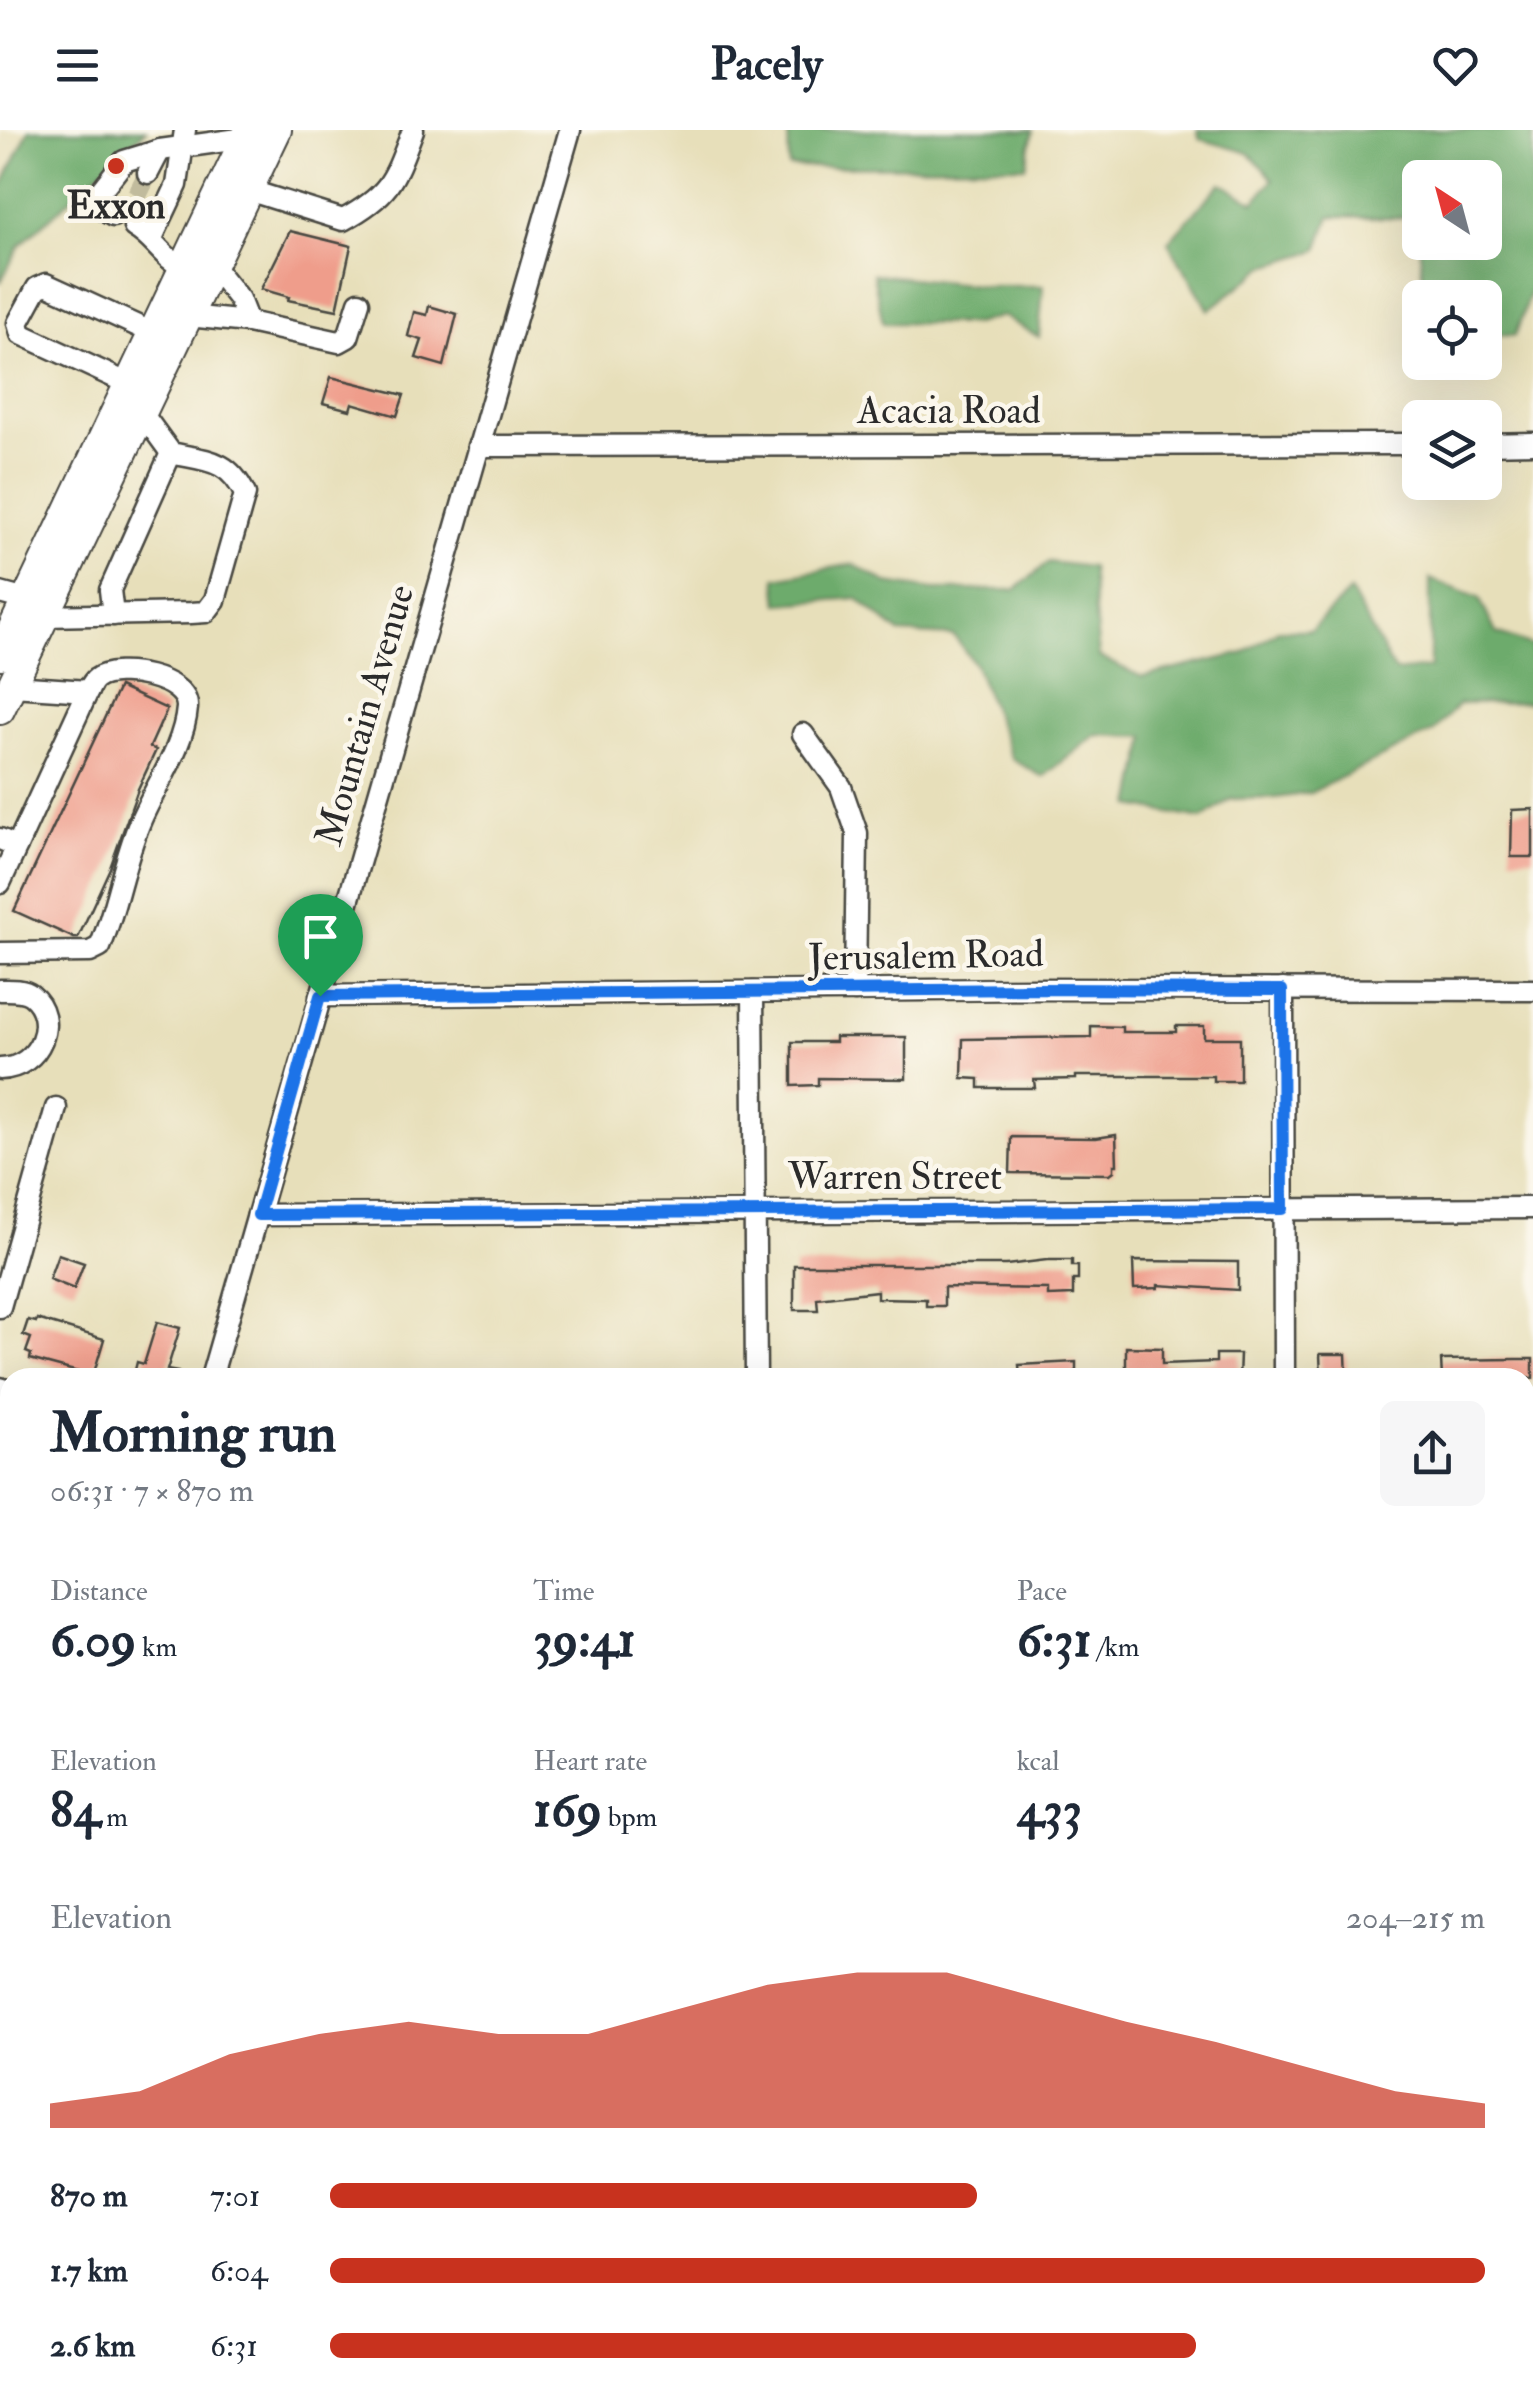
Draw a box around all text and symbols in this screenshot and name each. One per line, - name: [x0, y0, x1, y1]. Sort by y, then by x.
- text: Pacely: [711, 37, 822, 93]
- icon: menu: [50, 38, 105, 93]
- icon: heart: [1428, 38, 1483, 93]
- marker: Exxon: [105, 155, 127, 177]
- north arrow: [1402, 160, 1502, 260]
- map controls: [1402, 160, 1502, 500]
- place label: Exxon: [67, 182, 166, 230]
- button: locate: [1402, 280, 1502, 380]
- street label: Acacia Road: [856, 387, 1041, 435]
- button: layers: [1402, 400, 1502, 500]
- street label: Mountain Avenue: [305, 579, 425, 851]
- pin: [278, 894, 363, 997]
- icon: arrive: [293, 909, 348, 964]
- street label: Jerusalem Road: [807, 930, 1044, 982]
- street label: Warren Street: [787, 1153, 1002, 1201]
- text: Morning run: [50, 1399, 336, 1468]
- button: share: [1380, 1401, 1485, 1506]
- text: 06:31 · 7 × 870 m: [50, 1471, 254, 1511]
- text: Distance: [50, 1574, 148, 1609]
- text: Time: [533, 1574, 595, 1609]
- text: Pace: [1017, 1574, 1067, 1609]
- text: 6.09: [50, 1609, 136, 1672]
- text: 39:41: [533, 1609, 635, 1672]
- text: 6:31: [1017, 1609, 1091, 1672]
- text: km: [136, 1630, 177, 1665]
- text: /km: [1091, 1630, 1139, 1665]
- text: Elevation: [50, 1744, 157, 1779]
- text: Heart rate: [533, 1744, 647, 1779]
- text: kcal: [1017, 1744, 1060, 1779]
- text: 84: [50, 1779, 100, 1842]
- text: 169: [533, 1779, 602, 1842]
- text: 433: [1017, 1779, 1082, 1842]
- text: m: [100, 1800, 128, 1835]
- text: bpm: [602, 1800, 657, 1835]
- text: Elevation: [50, 1898, 172, 1938]
- text: 204–215 m: [1346, 1898, 1485, 1938]
- text: 870 m: [50, 2176, 128, 2216]
- text: 7:01: [210, 2176, 260, 2216]
- text: 1.7 km: [50, 2251, 128, 2291]
- text: 6:04: [210, 2251, 268, 2291]
- text: 2.6 km: [50, 2326, 135, 2366]
- text: 6:31: [210, 2326, 258, 2366]

